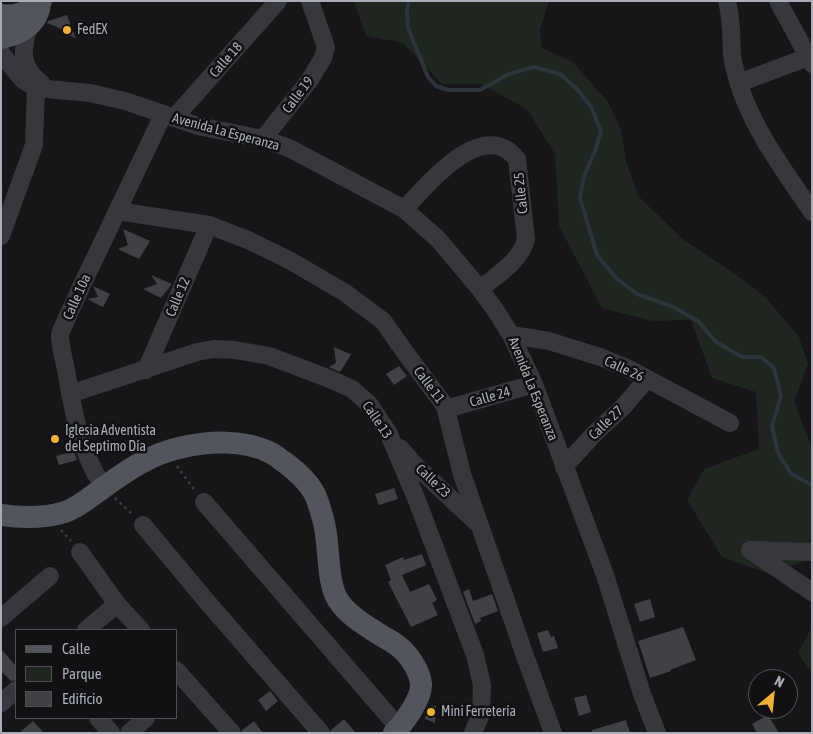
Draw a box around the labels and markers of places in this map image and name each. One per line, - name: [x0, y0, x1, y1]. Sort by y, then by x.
- place label: FedEX: [77, 22, 108, 38]
- marker: FedEX: [61, 24, 73, 36]
- place label: Iglesia Adventista del Septimo Día: [65, 423, 156, 456]
- marker: Iglesia Adventista del Septimo Día: [49, 433, 61, 445]
- place label: Mini Ferretería: [441, 704, 516, 720]
- marker: Mini Ferretería: [425, 706, 437, 718]

